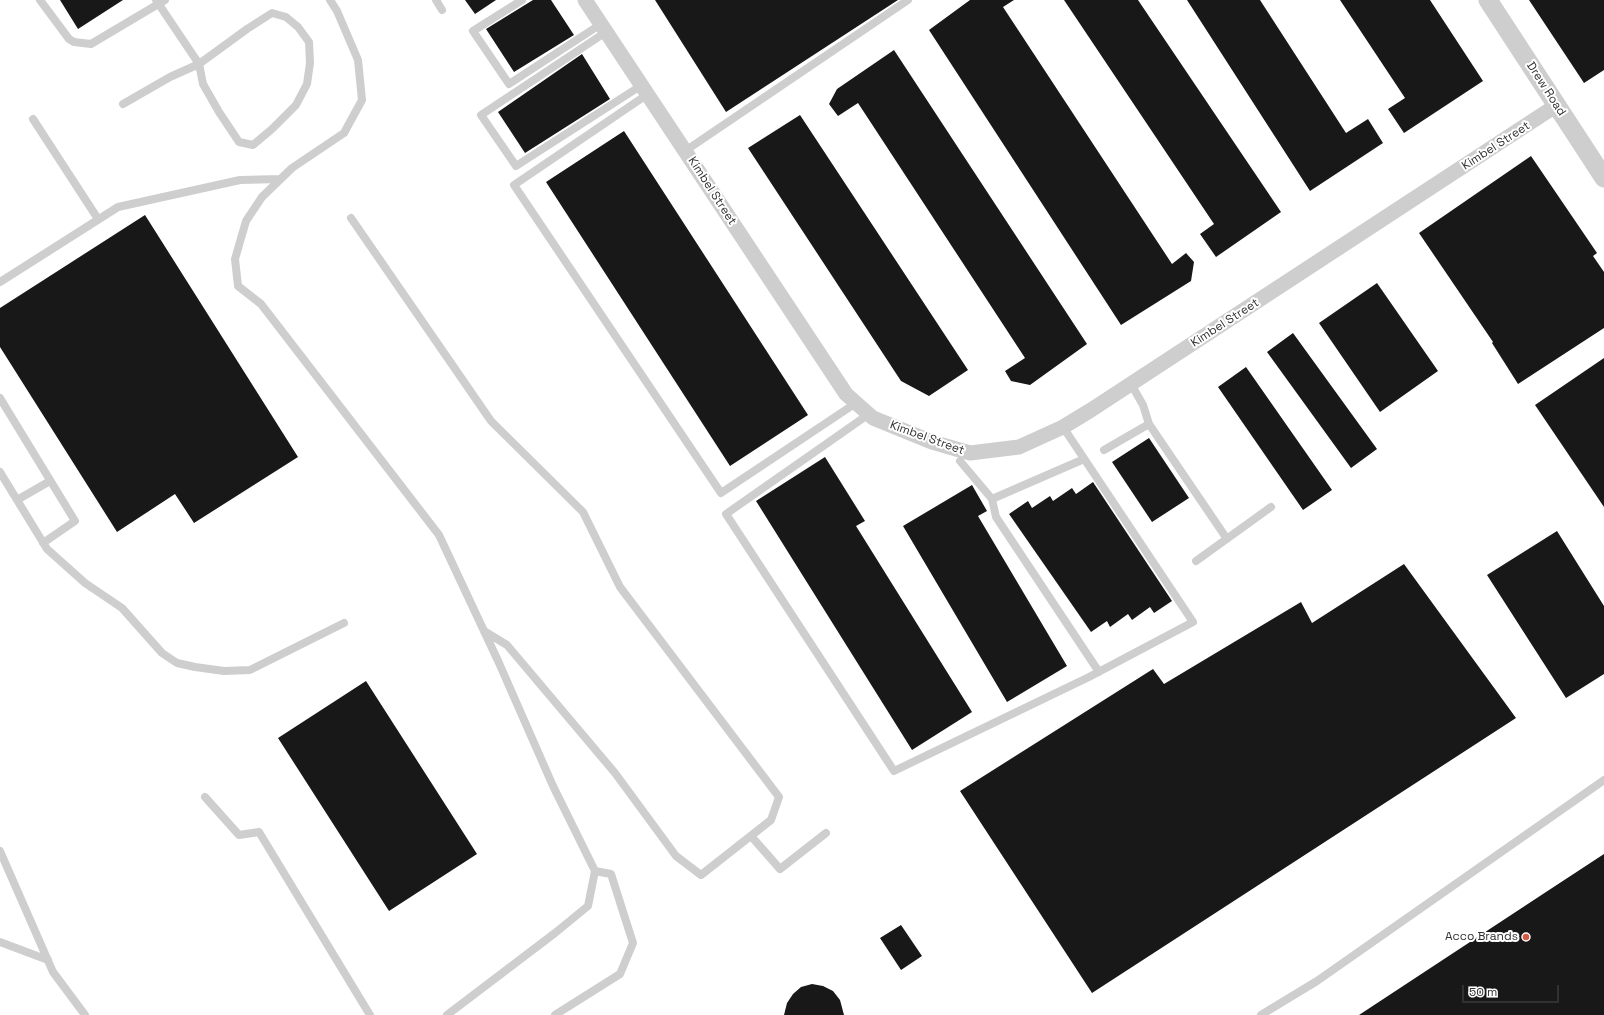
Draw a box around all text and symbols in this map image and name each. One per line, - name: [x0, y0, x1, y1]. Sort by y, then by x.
- street label: Drew Road: [1523, 59, 1569, 119]
- street label: Kimbel Street: [1459, 119, 1533, 173]
- street label: Kimbel Street: [685, 154, 739, 228]
- street label: Kimbel Street: [1188, 296, 1262, 350]
- street label: Kimbel Street: [888, 418, 966, 458]
- place label: Acco Brands: [1445, 930, 1518, 944]
- marker: Acco Brands: [1521, 932, 1531, 942]
- scale bar: [1464, 977, 1561, 1003]
- text: 50 m: [1469, 984, 1497, 1000]

